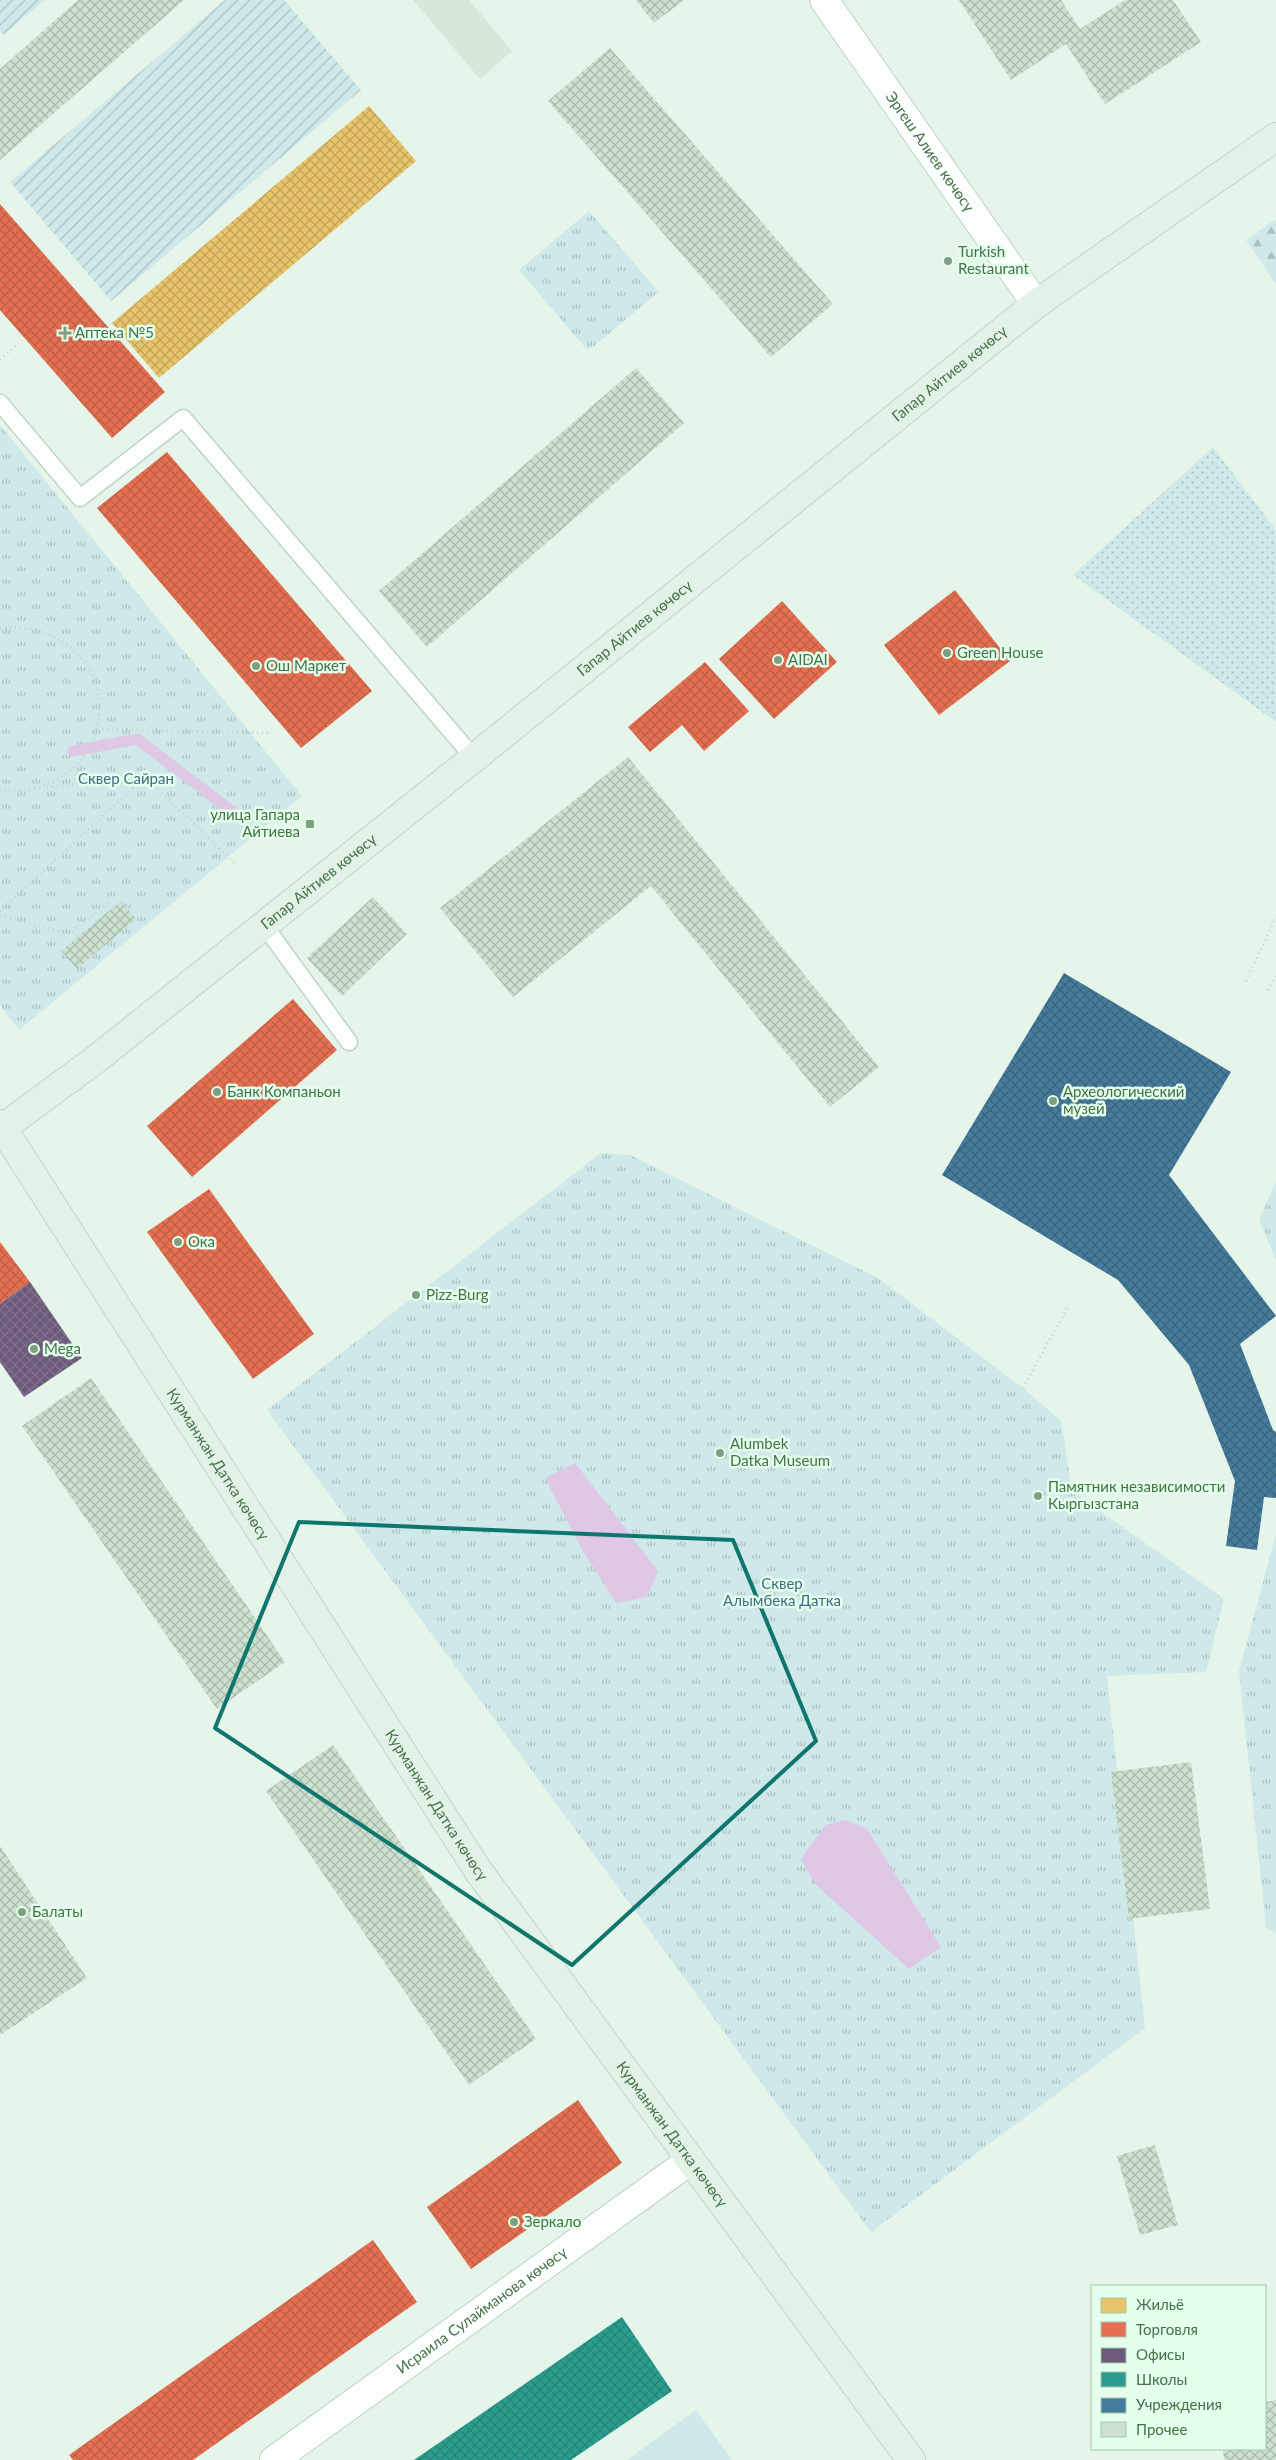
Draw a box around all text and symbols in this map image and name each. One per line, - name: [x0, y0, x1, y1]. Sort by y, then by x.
- street label: Эргеш Алиев көчөсү: [883, 88, 979, 215]
- place label: Turkish Restaurant: [958, 242, 1030, 277]
- marker: Turkish Restaurant: [942, 255, 954, 267]
- street label: Гапар Айтиев көчөсү: [888, 321, 1010, 425]
- place label: Аптека №5: [75, 323, 154, 341]
- marker: Аптека №5: [59, 327, 71, 339]
- street label: Гапар Айтиев көчөсү: [573, 575, 695, 679]
- place label: Green House: [957, 643, 1044, 661]
- marker: Green House: [941, 647, 953, 659]
- place label: AIDAI: [788, 650, 828, 668]
- marker: AIDAI: [772, 654, 784, 666]
- place label: Ош Маркет: [266, 656, 347, 674]
- marker: Ош Маркет: [250, 660, 262, 672]
- park label: Сквер Сайран: [78, 769, 174, 787]
- place label: улица Гапара Айтиева: [210, 805, 300, 840]
- marker: улица Гапара Айтиева: [304, 818, 316, 830]
- street label: Гапар Айтиев көчөсү: [257, 829, 380, 933]
- place label: Банк Компаньон: [227, 1082, 341, 1100]
- place label: Археологический музей: [1063, 1082, 1184, 1117]
- marker: Банк Компаньон: [211, 1086, 223, 1098]
- marker: Археологический музей: [1047, 1095, 1059, 1107]
- place label: Ока: [188, 1232, 215, 1250]
- marker: Ока: [172, 1236, 184, 1248]
- place label: Pizz-Burg: [426, 1285, 489, 1303]
- marker: Pizz-Burg: [410, 1289, 422, 1301]
- place label: Mega: [44, 1339, 81, 1357]
- marker: Mega: [28, 1343, 40, 1355]
- street label: Курманжан Датка көчөсү: [164, 1385, 274, 1543]
- place label: Alumbek Datka Museum: [730, 1434, 830, 1469]
- marker: Alumbek Datka Museum: [714, 1447, 726, 1459]
- place label: Памятник независимости Кыргызстана: [1048, 1477, 1225, 1512]
- marker: Памятник независимости Кыргызстана: [1032, 1490, 1044, 1502]
- park label: Сквер Алымбека Датка: [723, 1574, 841, 1609]
- street label: Курманжан Датка көчөсү: [382, 1726, 493, 1884]
- place label: Балаты: [32, 1902, 83, 1920]
- marker: Балаты: [16, 1906, 28, 1918]
- street label: Курманжан Датка көчөсү: [613, 2057, 732, 2211]
- place label: Зеркало: [524, 2212, 581, 2230]
- marker: Зеркало: [508, 2216, 520, 2228]
- street label: Исраила Сулайманова көчөсү: [393, 2242, 570, 2377]
- legend: [1091, 2285, 1266, 2450]
- text: Жильё: [1136, 2295, 1184, 2313]
- text: Торговля: [1136, 2320, 1198, 2338]
- text: Офисы: [1136, 2345, 1185, 2363]
- text: Школы: [1136, 2370, 1187, 2388]
- text: Учреждения: [1136, 2395, 1222, 2413]
- text: Прочее: [1136, 2420, 1187, 2438]

